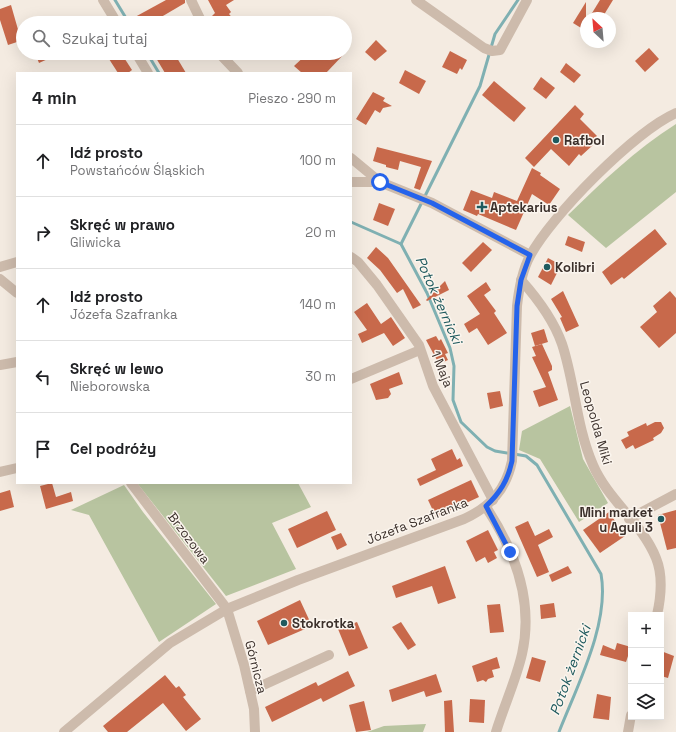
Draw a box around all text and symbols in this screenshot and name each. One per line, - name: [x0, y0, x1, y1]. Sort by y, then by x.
- north arrow: [580, 12, 616, 48]
- search box: [16, 16, 352, 60]
- icon: search: [30, 27, 52, 49]
- text: Szukaj tutaj: [62, 29, 148, 48]
- text: 4 min: [32, 87, 77, 109]
- text: Pieszo · 290 m: [248, 90, 336, 107]
- place label: Rafbol: [564, 132, 605, 149]
- marker: Rafbol: [551, 135, 561, 145]
- text: Idź prosto: [70, 143, 143, 162]
- icon: ahead: [32, 150, 54, 172]
- text: 100 m: [299, 152, 336, 169]
- text: Powstańców Śląskich: [70, 162, 205, 179]
- route start: [371, 173, 389, 191]
- place label: Aptekarius: [490, 199, 558, 216]
- marker: Aptekarius: [477, 202, 487, 212]
- text: Skręć w prawo: [70, 215, 175, 234]
- icon: right: [32, 222, 54, 244]
- text: 20 m: [305, 224, 336, 241]
- text: Gliwicka: [70, 234, 121, 251]
- water label: Potok żernicki: [412, 253, 467, 348]
- place label: Kolibri: [555, 259, 595, 276]
- marker: Kolibri: [542, 262, 552, 272]
- text: Idź prosto: [70, 287, 143, 306]
- icon: ahead: [32, 294, 54, 316]
- text: 140 m: [300, 296, 336, 313]
- text: Józefa Szafranka: [70, 306, 178, 323]
- street label: 1 Maja: [427, 348, 457, 390]
- text: Skręć w lewo: [70, 359, 164, 378]
- icon: left: [32, 366, 54, 388]
- text: 30 m: [305, 368, 336, 385]
- text: Nieborowska: [70, 378, 150, 395]
- street label: Leopolda Miki: [576, 379, 616, 467]
- icon: arrive: [32, 438, 54, 460]
- text: Cel podróży: [70, 439, 156, 458]
- street label: Józefa Szafranka: [364, 494, 471, 548]
- place label: Mini market u Aguli 3: [579, 504, 653, 536]
- street label: Brzozowa: [164, 509, 214, 567]
- marker: Mini market u Aguli 3: [656, 514, 666, 524]
- route end: [501, 543, 519, 561]
- map controls: [628, 612, 664, 720]
- button: +: [628, 612, 664, 648]
- place label: Stokrotka: [292, 615, 355, 632]
- marker: Stokrotka: [279, 618, 289, 628]
- water label: Potok żernicki: [545, 621, 595, 717]
- street label: Górnicza: [241, 639, 271, 696]
- button: −: [628, 648, 664, 684]
- button: layers: [628, 684, 664, 720]

